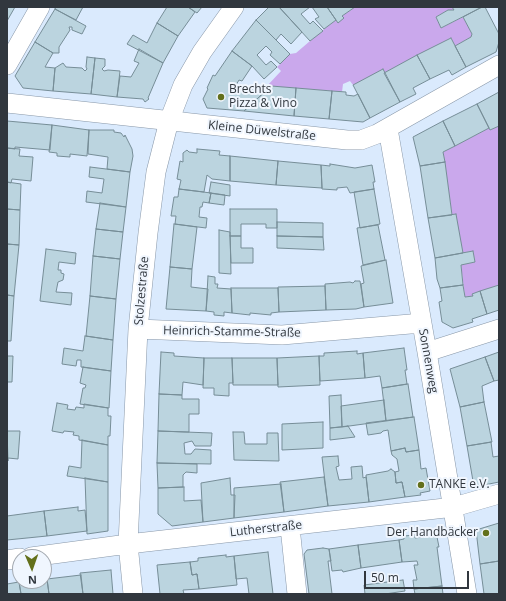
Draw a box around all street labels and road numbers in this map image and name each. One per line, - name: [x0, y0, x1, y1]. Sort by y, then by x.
- street label: Kleine Düwelstraße: [207, 118, 317, 144]
- street label: Stolzestraße: [132, 256, 152, 326]
- street label: Heinrich-Stamme-Straße: [163, 324, 301, 340]
- street label: Sonnenweg: [415, 328, 441, 394]
- street label: Lutherstraße: [229, 518, 303, 540]

